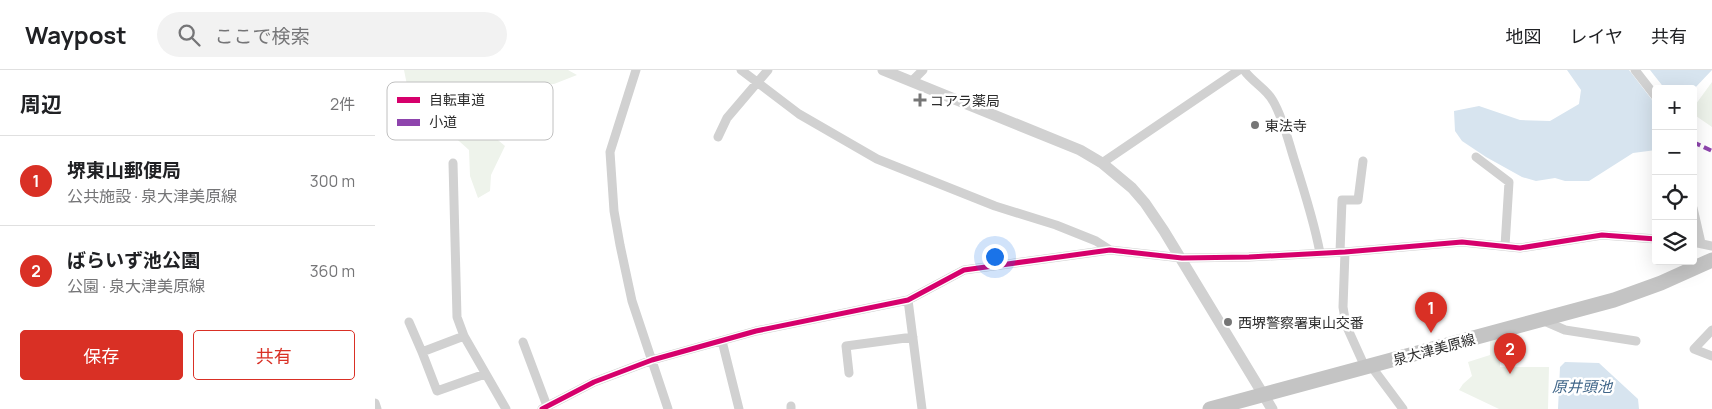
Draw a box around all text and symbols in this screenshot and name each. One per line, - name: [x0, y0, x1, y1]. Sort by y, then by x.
- search box: [157, 12, 507, 57]
- text: Waypost: [25, 18, 127, 51]
- icon: search: [175, 21, 203, 49]
- text: ここで検索: [215, 23, 310, 49]
- text: 地図: [1506, 24, 1542, 48]
- text: レイヤ: [1570, 24, 1623, 48]
- text: 共有: [1651, 24, 1687, 48]
- legend: [387, 82, 553, 140]
- map controls: [1652, 85, 1697, 265]
- button: +: [1652, 85, 1697, 130]
- text: 周辺: [20, 90, 62, 118]
- text: 自転車道: [429, 90, 485, 109]
- place label: コアラ薬局: [930, 91, 1000, 110]
- text: 2件: [330, 93, 355, 115]
- marker: コアラ薬局: [914, 94, 926, 106]
- text: 小道: [429, 112, 457, 131]
- place label: 東法寺: [1265, 116, 1307, 135]
- marker: 東法寺: [1249, 119, 1261, 131]
- button: −: [1652, 130, 1697, 175]
- text: 堺東山郵便局: [67, 157, 181, 183]
- text: 1: [32, 170, 40, 192]
- text: 300 m: [310, 170, 355, 192]
- button: locate: [1652, 175, 1697, 220]
- text: 公共施設 · 泉大津美原線: [67, 185, 237, 207]
- button: layers: [1652, 220, 1697, 265]
- your location: [982, 244, 1008, 270]
- text: ばらいず池公園: [67, 247, 200, 273]
- text: 2: [31, 260, 41, 282]
- text: 360 m: [310, 260, 355, 282]
- text: 公園 · 泉大津美原線: [67, 275, 205, 297]
- pin: 1: [1415, 292, 1447, 333]
- place label: 西堺警察署東山交番: [1238, 313, 1364, 332]
- marker: 西堺警察署東山交番: [1222, 316, 1234, 328]
- street label: 泉大津美原線: [1391, 329, 1477, 369]
- button: 保存: [20, 330, 183, 380]
- button: 共有: [193, 330, 355, 380]
- pin: 2: [1494, 333, 1526, 374]
- water label: 原井頭池: [1552, 376, 1614, 397]

